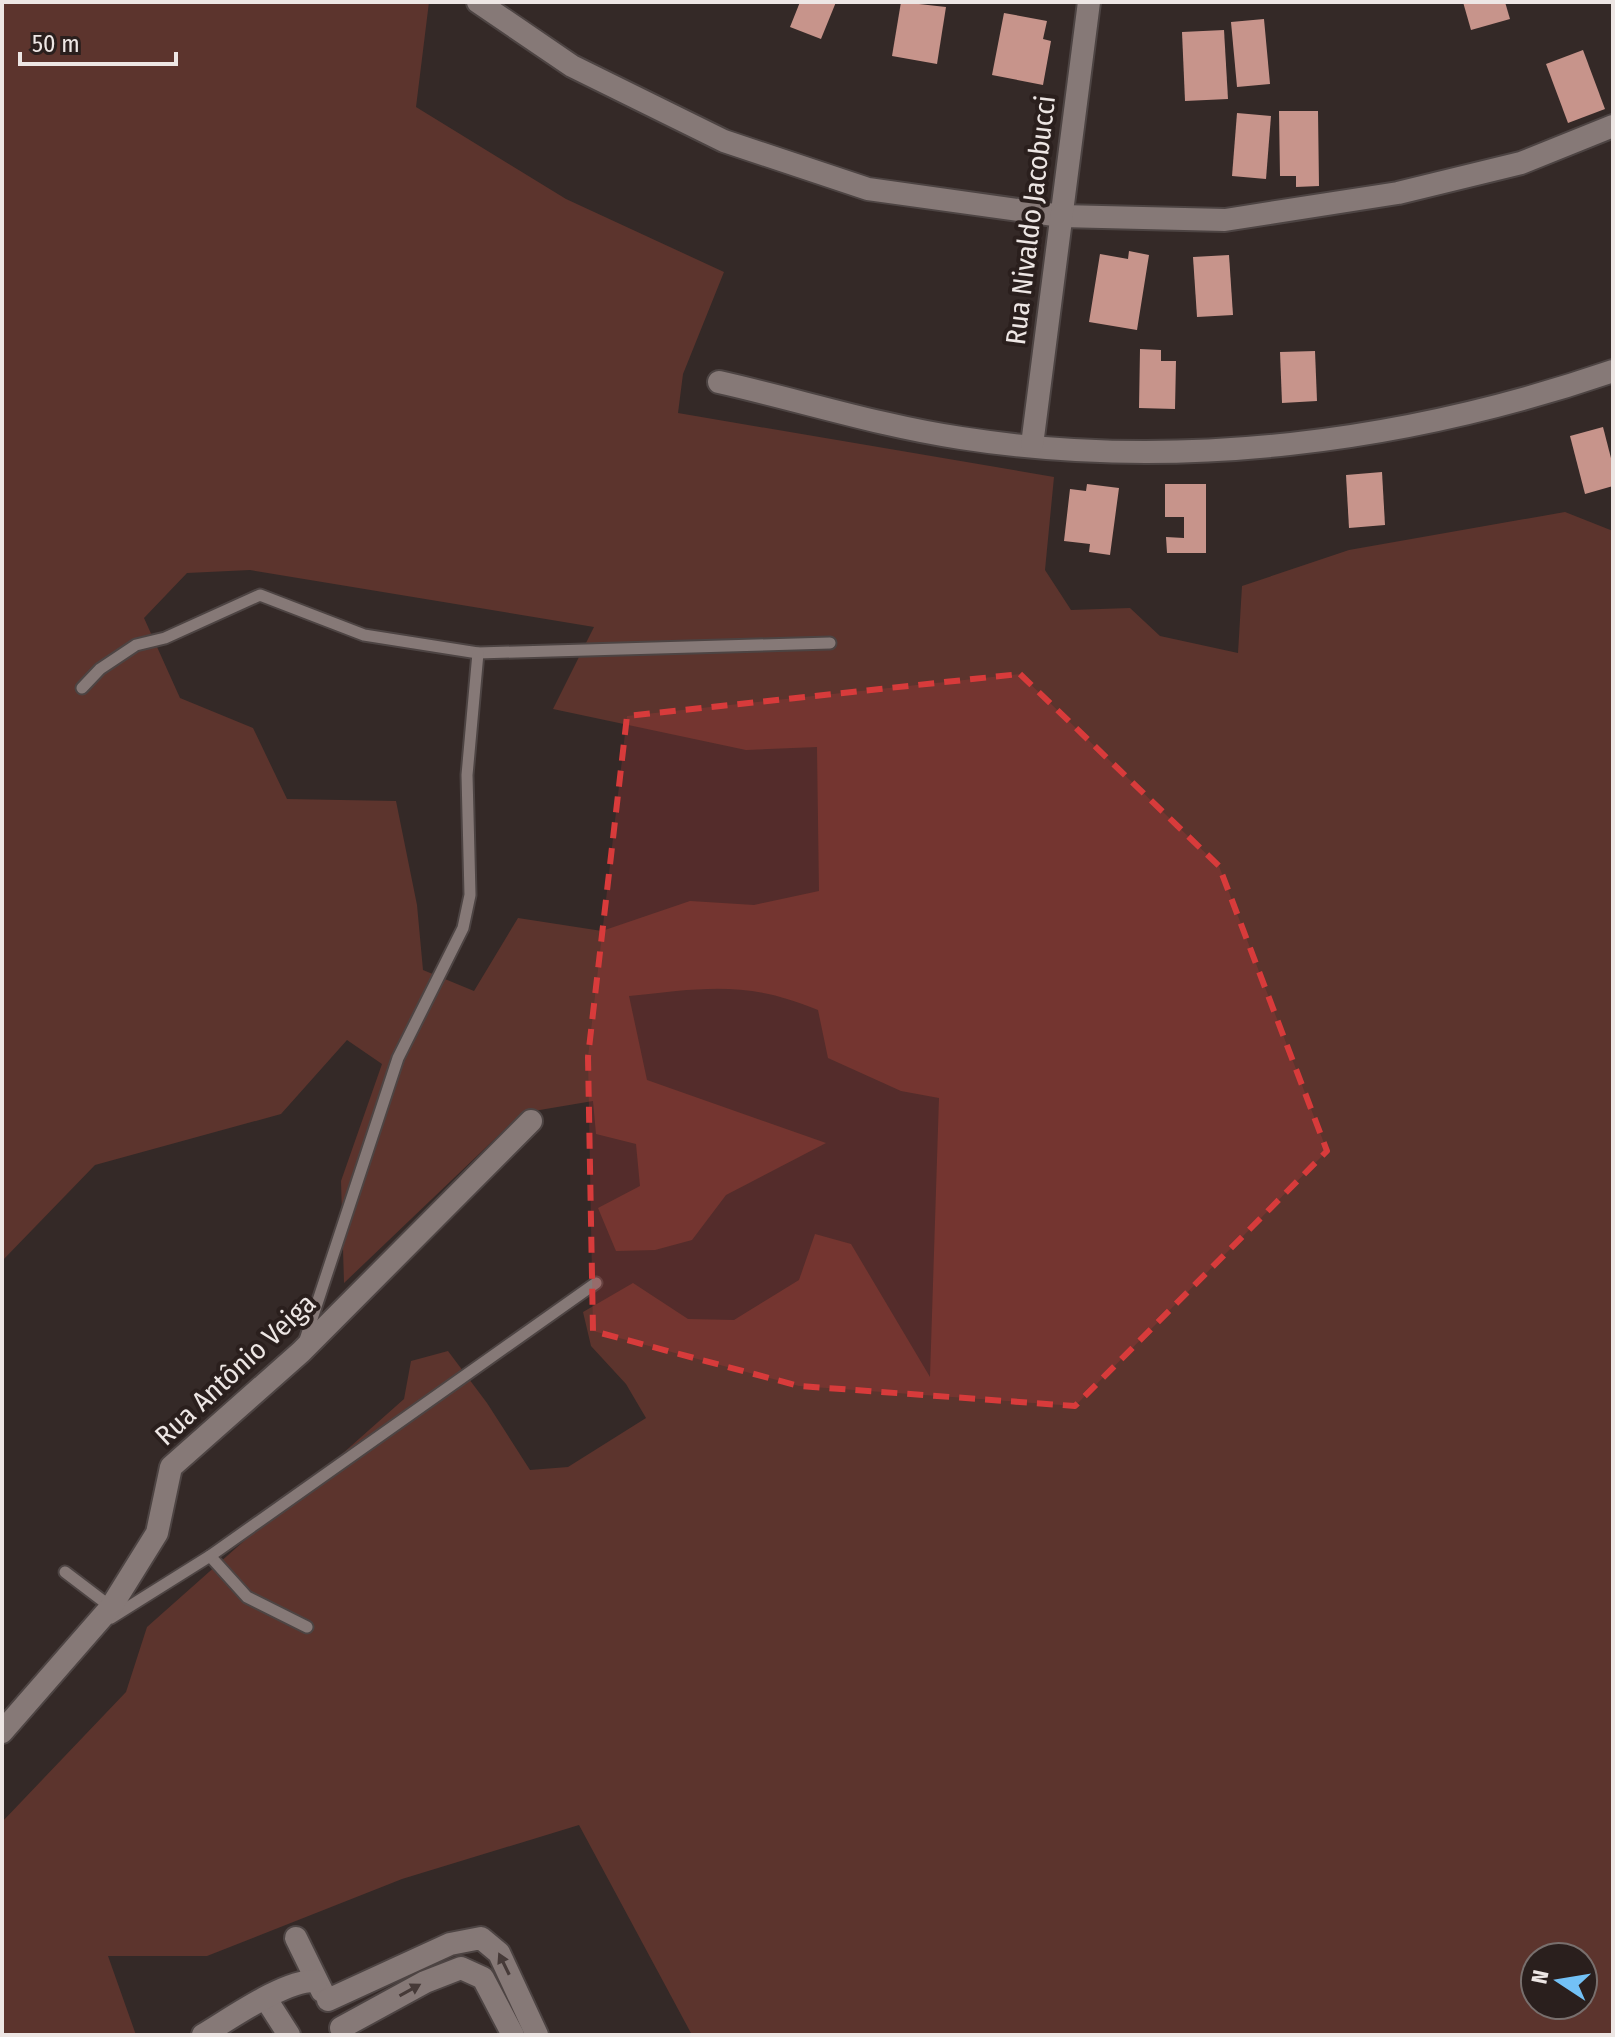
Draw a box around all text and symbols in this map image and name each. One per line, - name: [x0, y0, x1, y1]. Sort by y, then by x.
- scale bar: [20, 16, 176, 66]
- text: 50 m: [32, 30, 80, 58]
- street label: Rua Nivaldo Jacobucci: [999, 94, 1062, 347]
- street label: Rua Antônio Veiga: [148, 1287, 322, 1452]
- north arrow: [1519, 1941, 1599, 2021]
- one-way arrow: [497, 1953, 511, 1976]
- text: N: [1525, 1968, 1555, 1986]
- one-way arrow: [398, 1984, 421, 1997]

